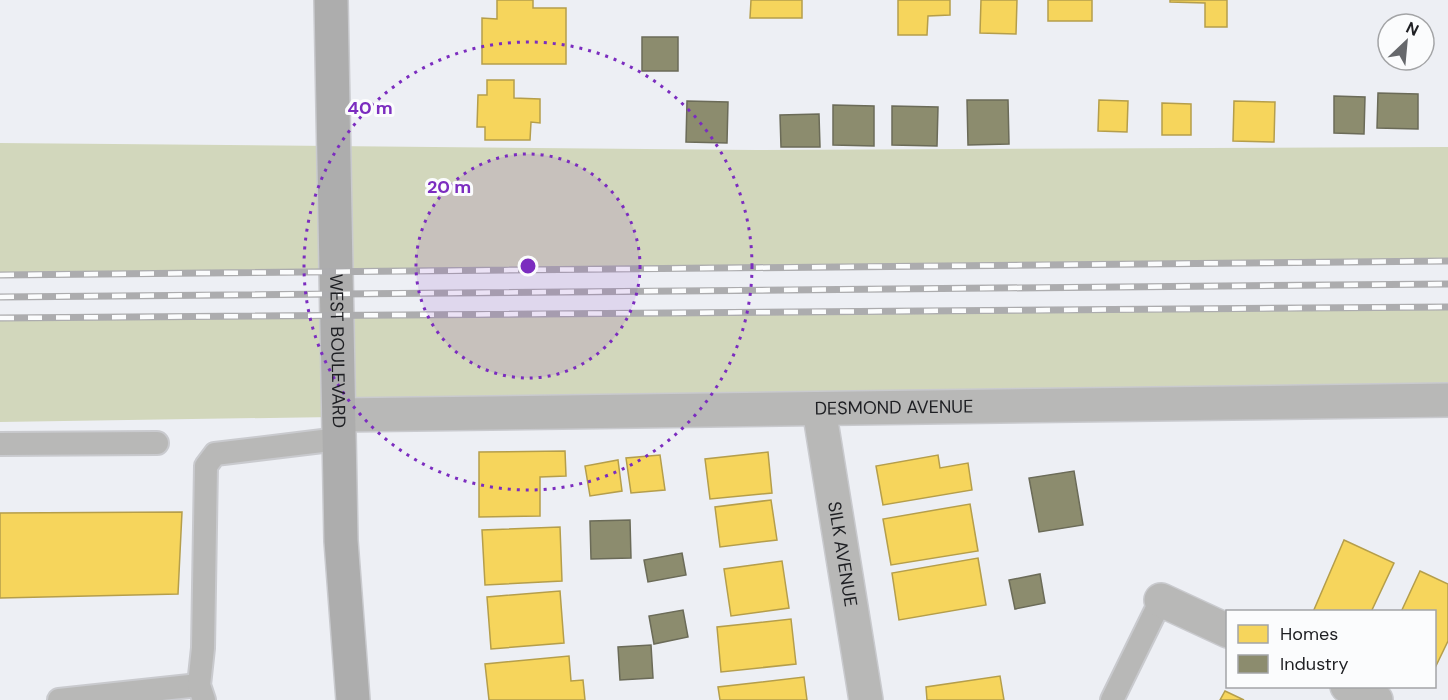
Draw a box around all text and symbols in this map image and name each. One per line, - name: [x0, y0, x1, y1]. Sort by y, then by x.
- north arrow: [1376, 12, 1436, 72]
- text: N: [1403, 17, 1422, 41]
- text: 40 m: [347, 96, 393, 120]
- text: 20 m: [427, 175, 471, 199]
- centre of rings: [518, 256, 538, 276]
- street label: WEST BOULEVARD: [324, 274, 351, 428]
- street label: DESMOND AVENUE: [814, 394, 973, 421]
- street label: SILK AVENUE: [822, 500, 863, 609]
- legend: [1226, 610, 1436, 688]
- text: Homes: [1280, 622, 1338, 646]
- text: Industry: [1280, 652, 1349, 676]

